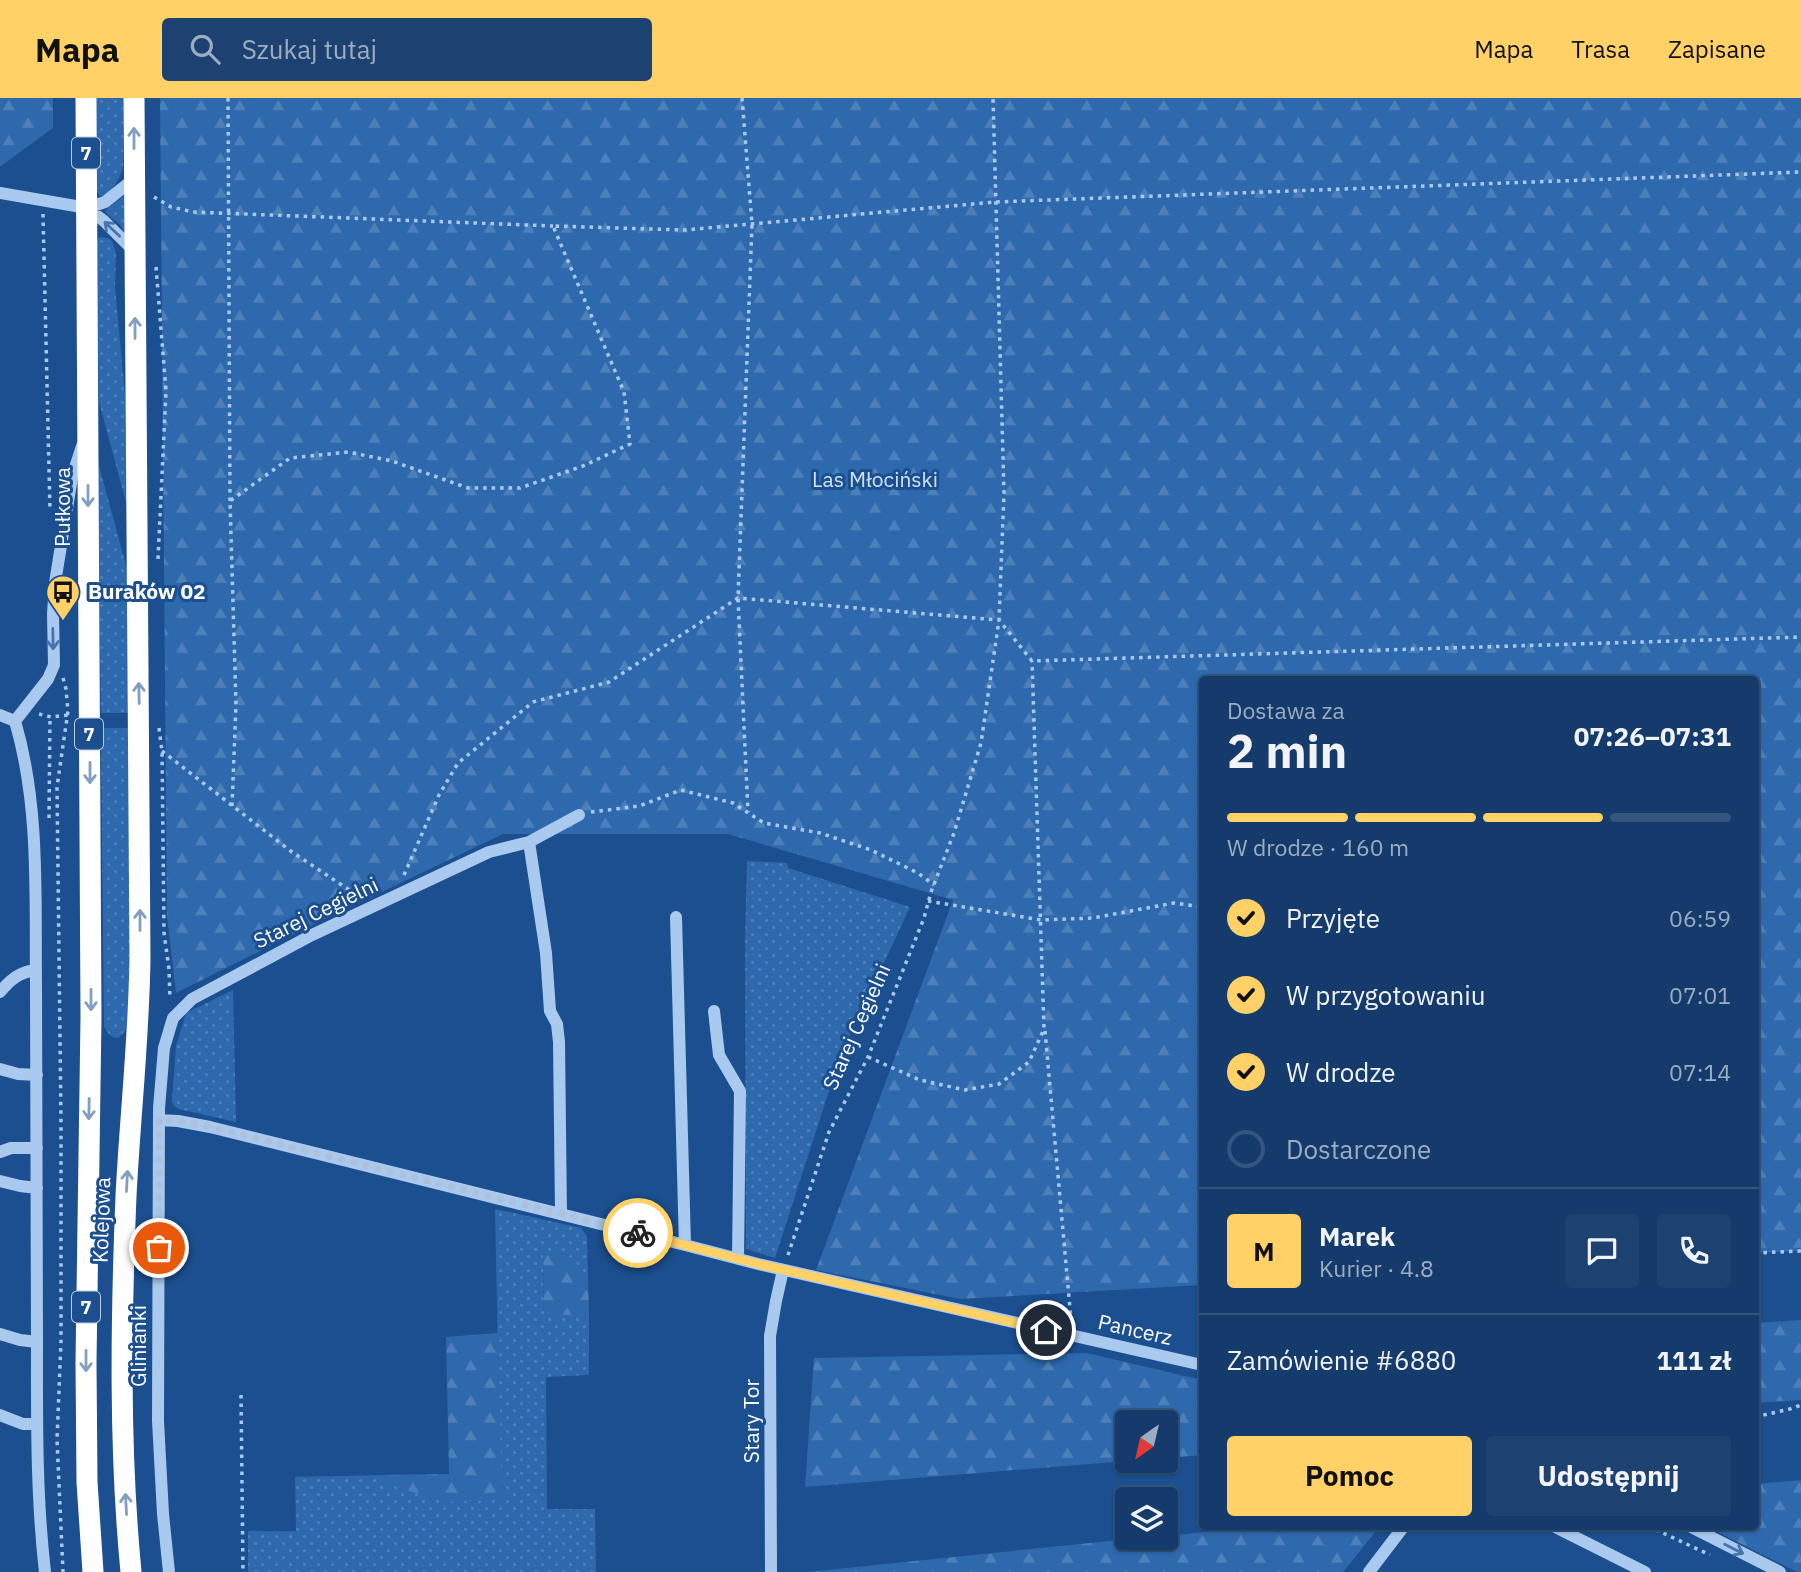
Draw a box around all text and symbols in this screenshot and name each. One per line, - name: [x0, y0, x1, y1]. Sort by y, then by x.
- search box: [162, 18, 652, 81]
- text: Mapa: [35, 28, 120, 71]
- icon: search: [186, 30, 224, 68]
- text: Szukaj tutaj: [242, 32, 377, 66]
- text: Mapa: [1474, 33, 1533, 65]
- text: Trasa: [1571, 33, 1630, 65]
- text: Zapisane: [1668, 33, 1766, 65]
- one-way arrow: [127, 127, 141, 150]
- road number: 7: [72, 138, 100, 168]
- one-way arrow: [103, 221, 121, 237]
- one-way arrow: [128, 317, 142, 340]
- park label: Las Młociński: [812, 465, 938, 493]
- street label: Pułkowa: [48, 467, 76, 547]
- one-way arrow: [81, 484, 95, 507]
- bus stop icon: Buraków 02: [44, 573, 82, 622]
- place label: Buraków 02: [88, 577, 206, 605]
- one-way arrow: [47, 628, 60, 651]
- one-way arrow: [132, 681, 146, 704]
- text: Dostawa za: [1227, 695, 1345, 725]
- road number: 7: [75, 719, 103, 750]
- text: 07:26–07:31: [1574, 719, 1731, 753]
- text: 2 min: [1227, 721, 1347, 781]
- one-way arrow: [83, 761, 97, 784]
- text: W drodze · 160 m: [1227, 832, 1409, 862]
- street label: Starej Cegielni: [249, 870, 383, 954]
- icon: check: [1227, 899, 1265, 937]
- text: Przyjęte: [1286, 901, 1380, 935]
- text: 06:59: [1669, 903, 1731, 933]
- one-way arrow: [133, 909, 147, 932]
- street label: Starej Cegielni: [816, 959, 896, 1094]
- icon: check: [1227, 976, 1265, 1014]
- text: W przygotowaniu: [1286, 978, 1485, 1012]
- text: 07:01: [1669, 980, 1731, 1010]
- one-way arrow: [84, 988, 98, 1011]
- icon: check: [1227, 1053, 1265, 1091]
- text: W drodze: [1286, 1055, 1396, 1089]
- text: 07:14: [1669, 1057, 1731, 1087]
- one-way arrow: [82, 1097, 96, 1120]
- text: Dostarczone: [1286, 1132, 1431, 1166]
- one-way arrow: [121, 1170, 134, 1193]
- street label: Kolejowa: [86, 1177, 116, 1263]
- courier: [603, 1198, 673, 1268]
- icon: bike: [619, 1214, 657, 1252]
- button: chat: [1565, 1214, 1639, 1288]
- button: phone: [1657, 1214, 1731, 1288]
- pin: [129, 1218, 189, 1278]
- text: Marek: [1319, 1219, 1395, 1253]
- icon: bag: [140, 1229, 178, 1267]
- text: M: [1253, 1234, 1275, 1268]
- text: Kurier · 4.8: [1319, 1253, 1434, 1283]
- road number: 7: [72, 1292, 100, 1322]
- pin: [1016, 1300, 1076, 1360]
- street label: Glinianki: [124, 1305, 152, 1387]
- street label: Pancerz: [1095, 1307, 1175, 1351]
- icon: home: [1027, 1311, 1065, 1349]
- text: Zamówienie #6880: [1227, 1343, 1456, 1377]
- text: 111 zł: [1656, 1343, 1731, 1377]
- one-way arrow: [79, 1349, 93, 1372]
- street label: Stary Tor: [737, 1379, 765, 1463]
- north arrow: [1115, 1410, 1178, 1474]
- map controls: [1115, 1410, 1178, 1550]
- button: Pomoc: [1227, 1436, 1472, 1516]
- button: Udostępnij: [1486, 1436, 1731, 1516]
- button: layers: [1115, 1487, 1178, 1550]
- one-way arrow: [119, 1493, 132, 1516]
- one-way arrow: [1723, 1543, 1744, 1556]

